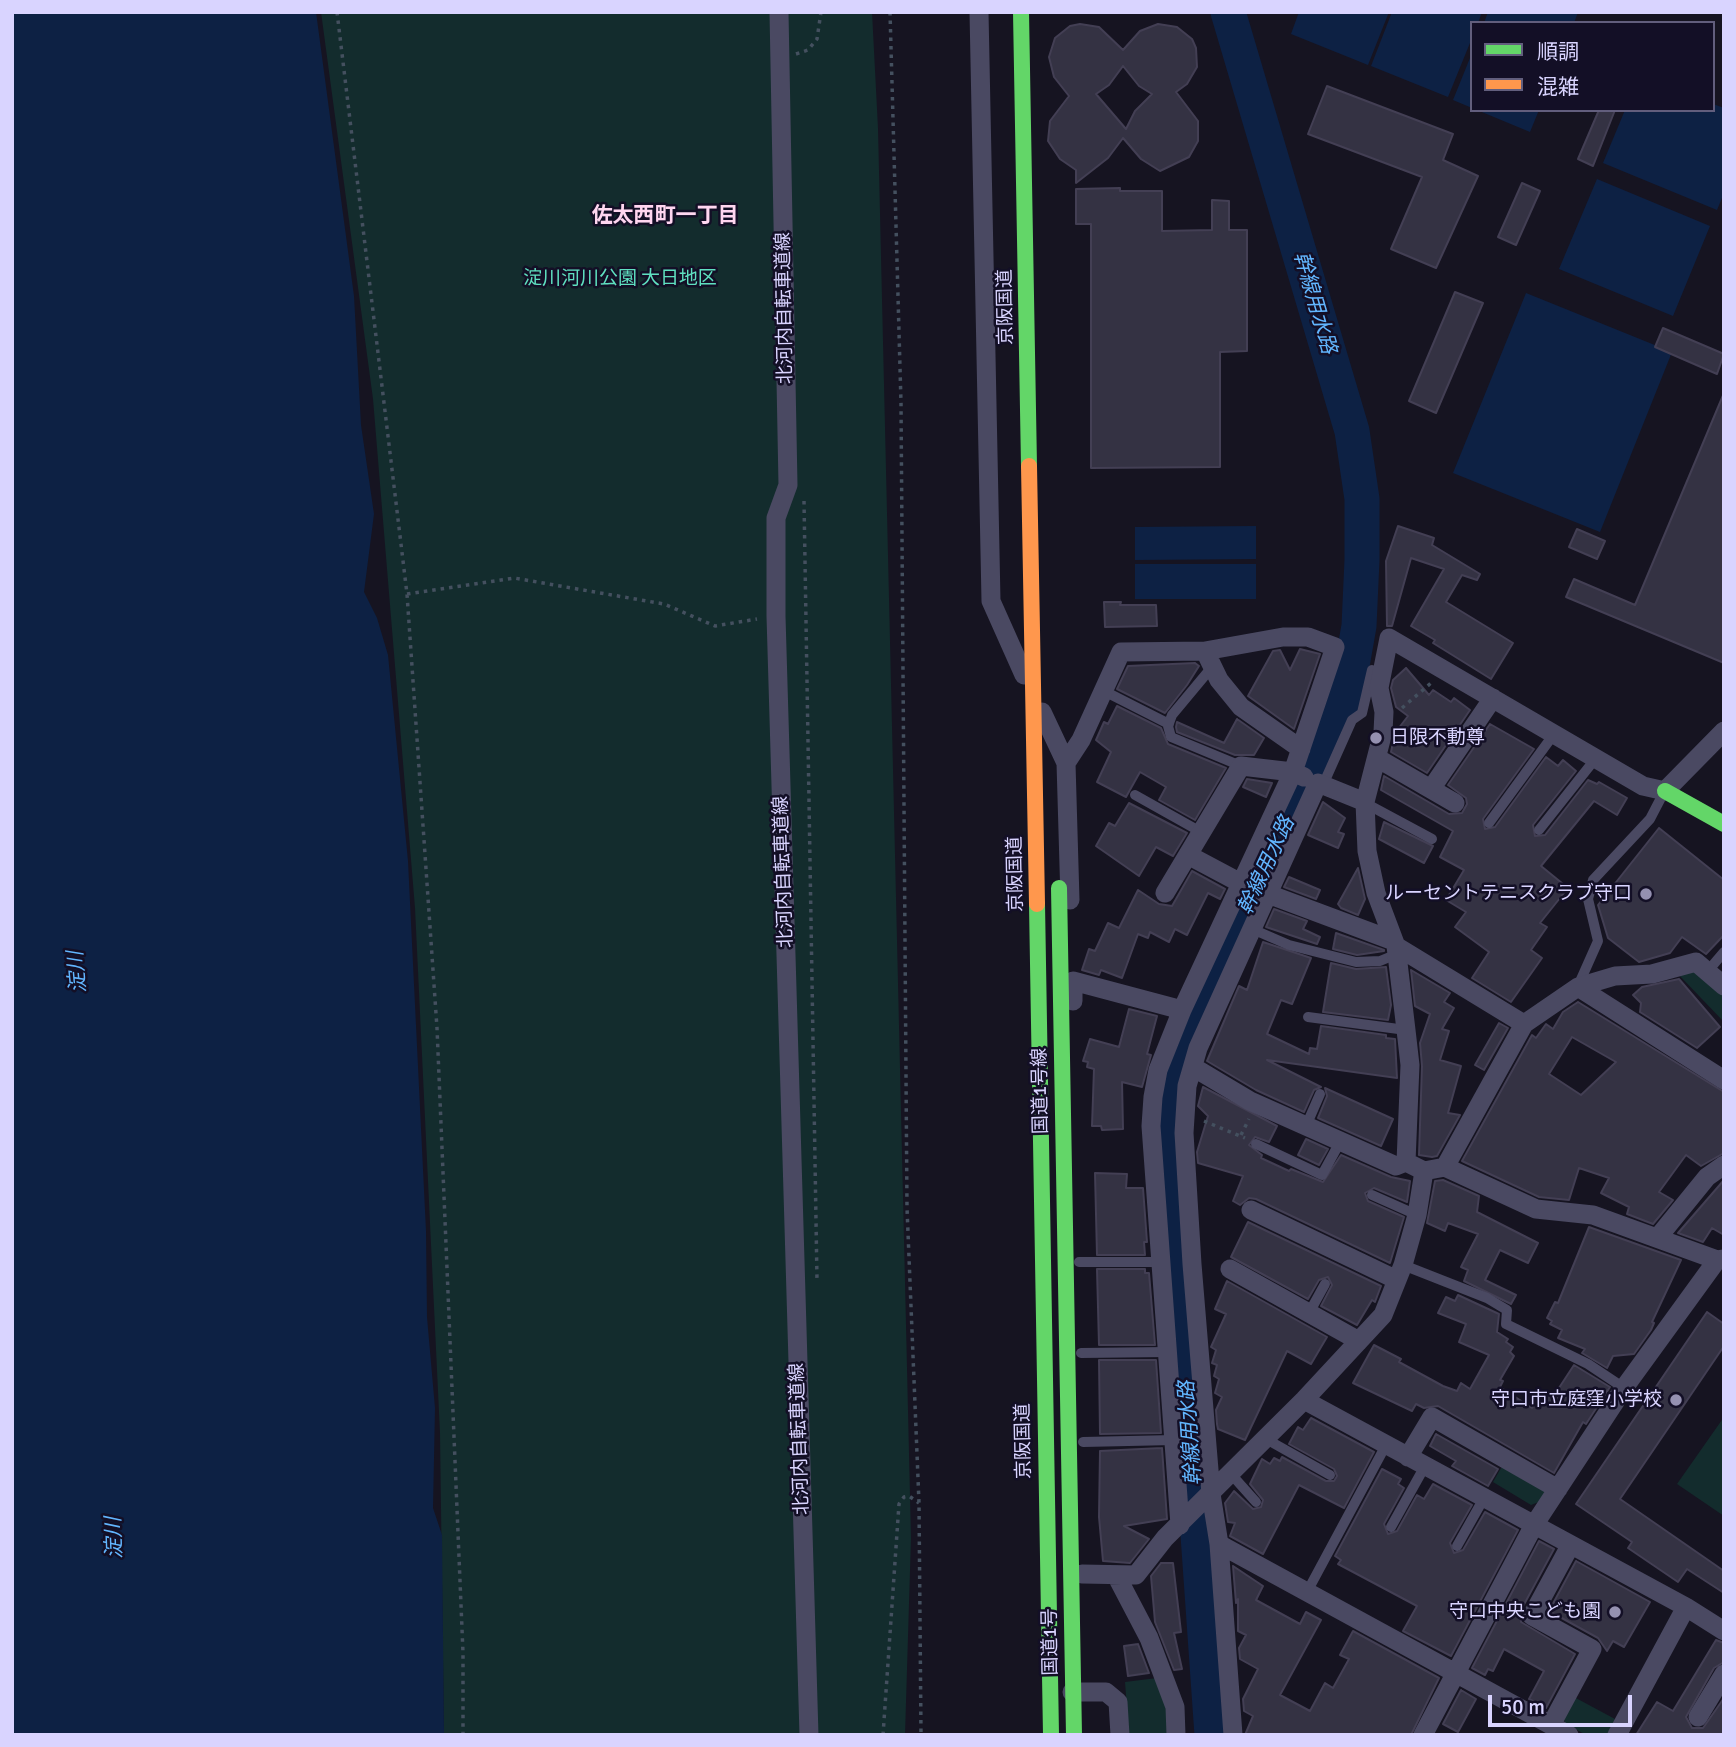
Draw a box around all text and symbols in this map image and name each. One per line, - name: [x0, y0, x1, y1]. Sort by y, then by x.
- legend: [1470, 21, 1715, 112]
- text: 順調: [1537, 39, 1579, 65]
- text: 混雑: [1537, 74, 1579, 100]
- district label: 佐太西町一丁目: [592, 203, 738, 229]
- street label: 北河内自転車道線: [772, 232, 798, 384]
- water label: 幹線用水路: [1287, 249, 1341, 357]
- park label: 淀川河川公園 大日地区: [523, 268, 717, 290]
- street label: 京阪国道: [994, 269, 1018, 345]
- place label: 日限不動尊: [1390, 727, 1485, 749]
- marker: 日限不動尊: [1368, 730, 1384, 746]
- street label: 北河内自転車道線: [770, 796, 798, 948]
- water label: 幹線用水路: [1233, 813, 1301, 919]
- street label: 京阪国道: [1004, 836, 1028, 912]
- place label: ルーセントテニスクラブ守口: [1385, 883, 1632, 905]
- marker: ルーセントテニスクラブ守口: [1638, 886, 1654, 902]
- water label: 淀川: [64, 950, 92, 994]
- street label: 国道1号線: [1029, 1048, 1053, 1134]
- street label: 北河内自転車道線: [786, 1363, 814, 1515]
- water label: 幹線用水路: [1175, 1380, 1207, 1486]
- place label: 守口市立庭窪小学校: [1491, 1389, 1662, 1411]
- marker: 守口市立庭窪小学校: [1668, 1392, 1684, 1408]
- street label: 京阪国道: [1012, 1403, 1036, 1479]
- water label: 淀川: [102, 1517, 128, 1559]
- place label: 守口中央こども園: [1449, 1601, 1601, 1623]
- marker: 守口中央こども園: [1607, 1604, 1623, 1620]
- street label: 国道1号: [1039, 1608, 1063, 1676]
- scale bar: [1491, 1680, 1634, 1724]
- text: 50 m: [1501, 1694, 1545, 1720]

